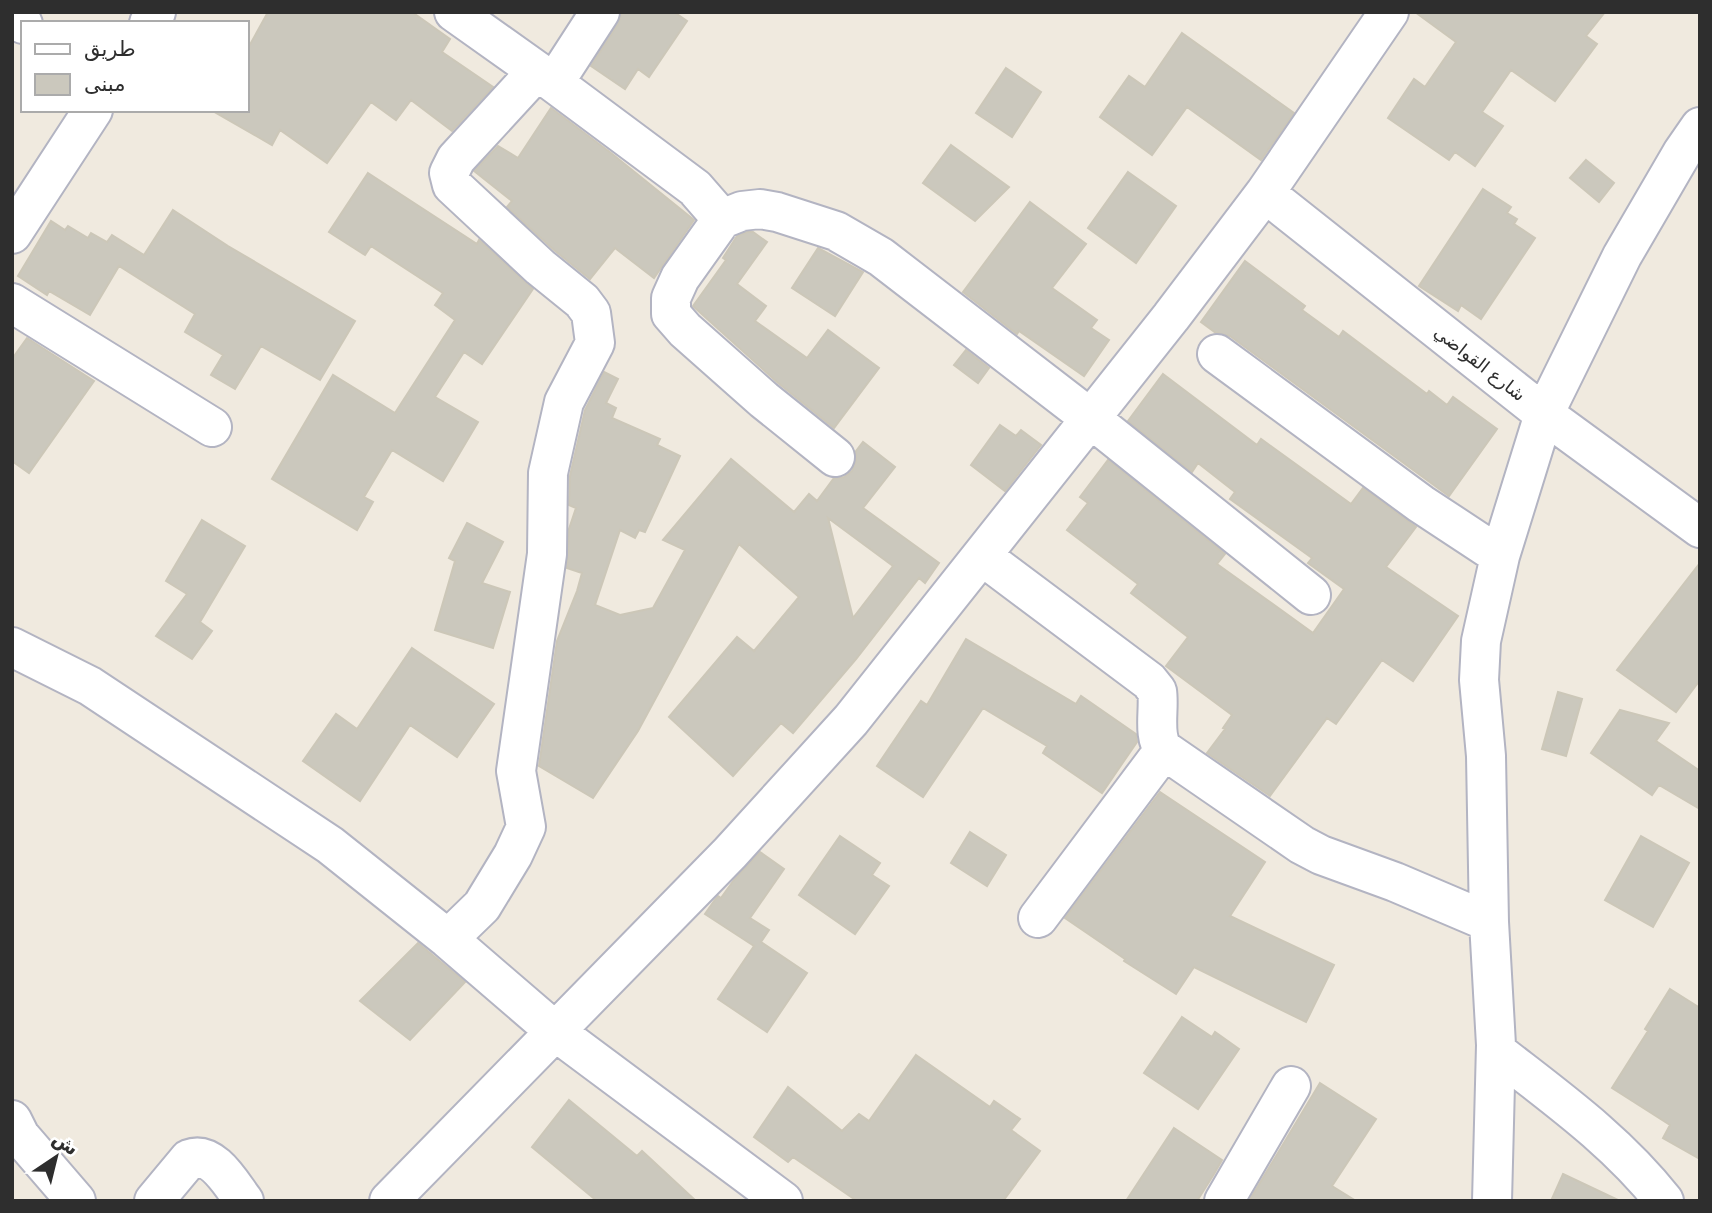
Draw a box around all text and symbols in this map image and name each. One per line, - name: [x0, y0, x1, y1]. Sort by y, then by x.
- legend: [21, 21, 248, 112]
- text: طريق: [84, 37, 136, 61]
- text: مبنى: [84, 72, 125, 96]
- street label: شارع القواضي: [1430, 321, 1530, 406]
- north arrow: [21, 1122, 91, 1192]
- text: ش: [48, 1127, 83, 1160]

